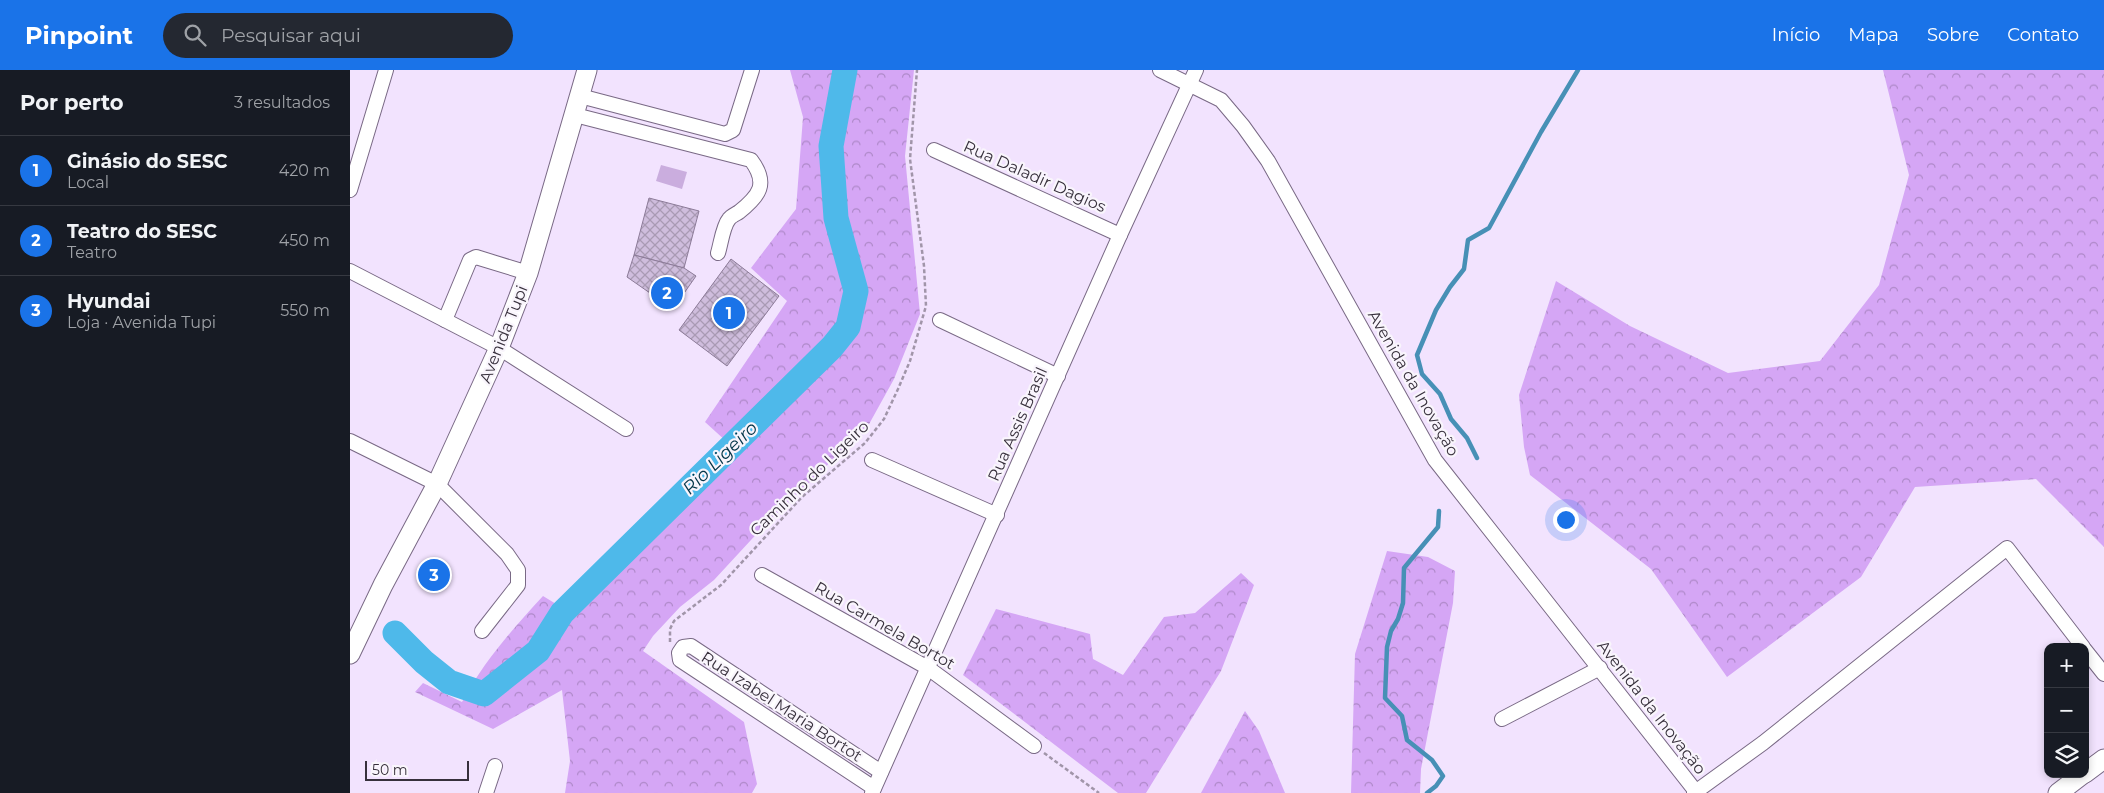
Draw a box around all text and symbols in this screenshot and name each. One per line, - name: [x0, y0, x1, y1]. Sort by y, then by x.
- search box: [163, 13, 513, 58]
- text: Pinpoint: [25, 21, 133, 50]
- icon: search: [181, 21, 209, 49]
- text: Pesquisar aqui: [221, 24, 361, 47]
- text: Início: [1772, 24, 1820, 46]
- text: Mapa: [1848, 24, 1899, 46]
- text: Sobre: [1927, 24, 1979, 46]
- text: Contato: [2007, 24, 2079, 46]
- text: Por perto: [20, 90, 124, 115]
- text: 3 resultados: [234, 93, 330, 112]
- street label: Rua Daladir Dagios: [961, 136, 1109, 217]
- text: Ginásio do SESC: [67, 150, 228, 173]
- text: 1: [33, 161, 39, 180]
- text: 420 m: [279, 161, 330, 180]
- text: Local: [67, 173, 109, 192]
- text: Teatro do SESC: [67, 220, 217, 243]
- text: 2: [31, 231, 41, 250]
- text: 450 m: [279, 231, 330, 250]
- text: Teatro: [67, 243, 117, 262]
- pin: 2: [651, 274, 683, 312]
- street label: Avenida Tupi: [475, 283, 532, 386]
- text: Hyundai: [67, 290, 151, 313]
- pin: 1: [713, 294, 745, 332]
- text: 3: [31, 301, 41, 320]
- text: 550 m: [280, 301, 330, 320]
- street label: Avenida da Inovação: [1364, 307, 1463, 459]
- text: Loja · Avenida Tupi: [67, 313, 216, 332]
- street label: Rua Assis Brasil: [984, 364, 1051, 484]
- water label: Rio Ligeiro: [678, 417, 762, 499]
- street label: Caminho do Ligeiro: [746, 417, 873, 540]
- your location: [1553, 507, 1579, 533]
- pin: 3: [418, 556, 450, 594]
- street label: Rua Carmela Bortot: [811, 577, 959, 674]
- street label: Avenida da Inovação: [1593, 636, 1710, 778]
- map controls: [2044, 643, 2089, 778]
- button: +: [2044, 643, 2089, 688]
- street label: Rua Izabel Maria Bortot: [698, 647, 866, 766]
- button: −: [2044, 688, 2089, 733]
- button: layers: [2044, 733, 2089, 778]
- scale bar: [365, 758, 469, 781]
- text: 50 m: [372, 761, 408, 779]

